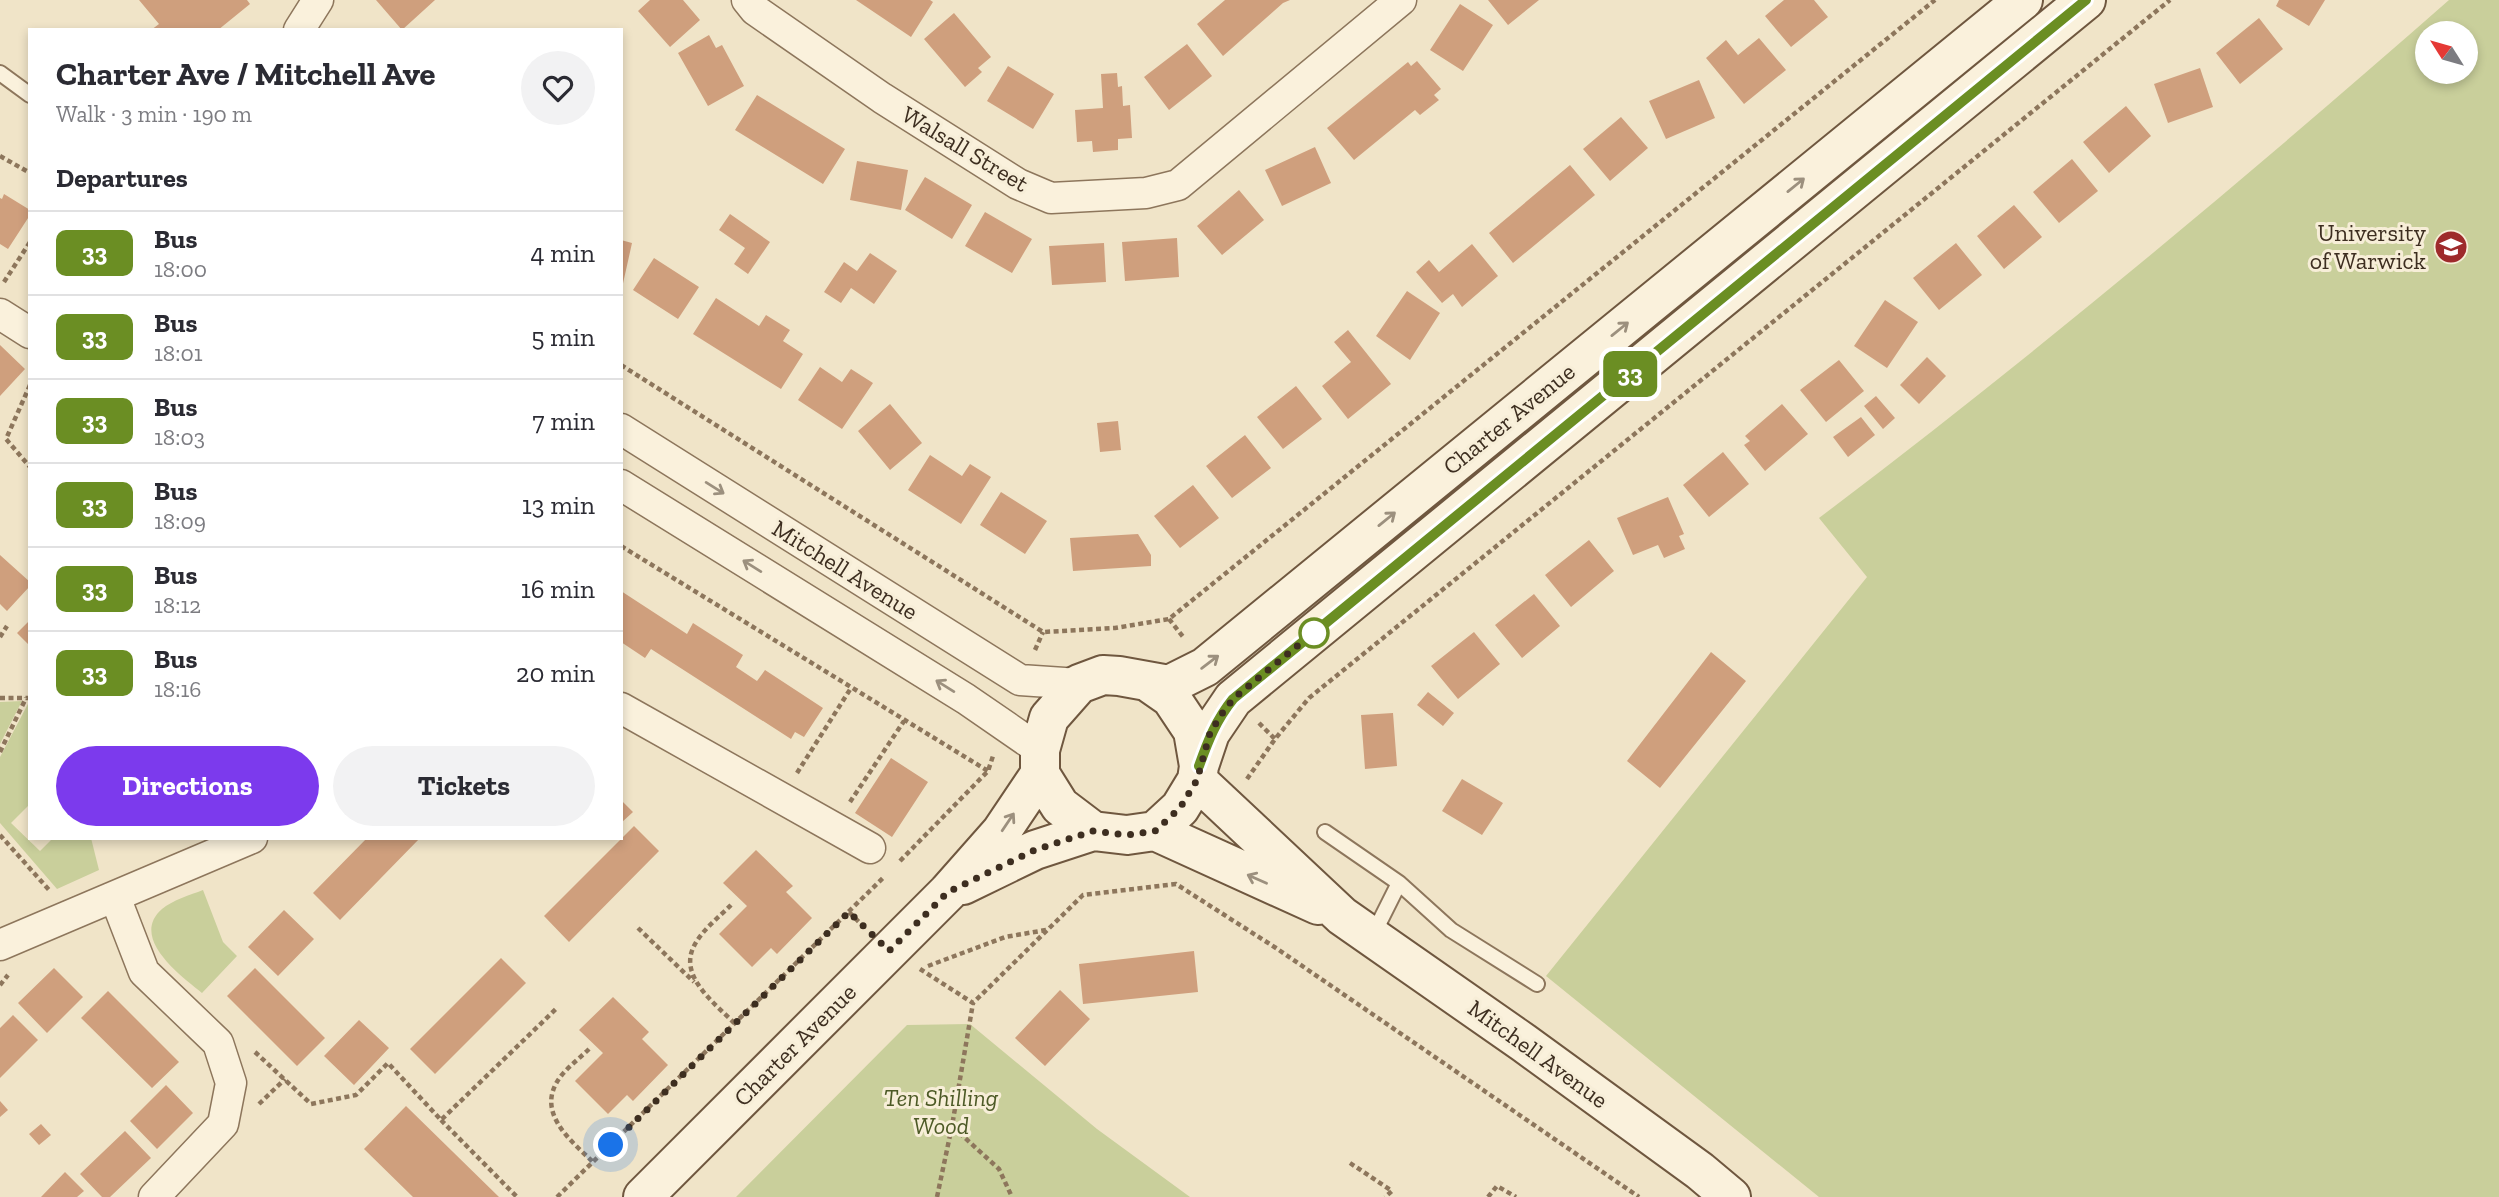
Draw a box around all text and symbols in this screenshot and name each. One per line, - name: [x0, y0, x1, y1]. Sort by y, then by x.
- north arrow: [2415, 21, 2478, 84]
- map controls: [2415, 21, 2478, 84]
- button: heart: [521, 51, 595, 125]
- text: Charter Ave / Mitchell Ave: [56, 54, 436, 93]
- street label: Walsall Street: [897, 99, 1034, 198]
- text: Walk · 3 min · 190 m: [56, 100, 252, 128]
- text: Departures: [56, 162, 188, 194]
- one-way arrow: [1787, 177, 1805, 193]
- place label: University of Warwick: [2310, 218, 2427, 275]
- text: Bus: [154, 223, 197, 255]
- school or university icon: University of Warwick: [2432, 228, 2470, 266]
- text: 4 min: [530, 237, 595, 269]
- text: 33: [82, 238, 107, 267]
- text: 18:00: [154, 255, 207, 283]
- text: Bus: [154, 307, 197, 339]
- text: 5 min: [531, 321, 595, 353]
- one-way arrow: [1610, 321, 1628, 336]
- text: 33: [82, 322, 107, 351]
- text: 18:01: [154, 339, 202, 367]
- line badge: 33: [1598, 351, 1662, 397]
- street label: Charter Avenue: [1437, 357, 1580, 481]
- text: 33: [1617, 359, 1643, 388]
- text: Bus: [154, 391, 197, 423]
- text: 7 min: [532, 405, 595, 437]
- text: 33: [82, 406, 107, 435]
- text: 18:03: [154, 423, 205, 451]
- text: Bus: [154, 475, 197, 507]
- one-way arrow: [705, 481, 725, 495]
- text: 13 min: [522, 489, 595, 521]
- text: 33: [82, 490, 107, 519]
- text: 18:09: [154, 507, 206, 535]
- one-way arrow: [1377, 511, 1395, 526]
- street label: Mitchell Avenue: [767, 513, 923, 626]
- text: Bus: [154, 559, 197, 591]
- one-way arrow: [742, 559, 762, 573]
- text: 16 min: [521, 573, 595, 605]
- text: 33: [82, 574, 107, 603]
- text: 18:12: [154, 591, 201, 619]
- unlabelled marker: [1299, 618, 1329, 648]
- text: Bus: [154, 643, 197, 675]
- one-way arrow: [1200, 655, 1219, 669]
- text: 20 min: [516, 657, 595, 689]
- text: 33: [82, 658, 107, 687]
- text: 18:16: [154, 675, 201, 703]
- one-way arrow: [936, 678, 956, 692]
- button: Directions: [56, 746, 319, 826]
- button: Tickets: [333, 746, 595, 826]
- one-way arrow: [1001, 813, 1015, 832]
- one-way arrow: [1247, 872, 1269, 885]
- street label: Charter Avenue: [727, 977, 862, 1112]
- street label: Mitchell Avenue: [1463, 993, 1614, 1114]
- park label: Ten Shilling Wood: [884, 1083, 999, 1140]
- your location: [593, 1127, 628, 1162]

